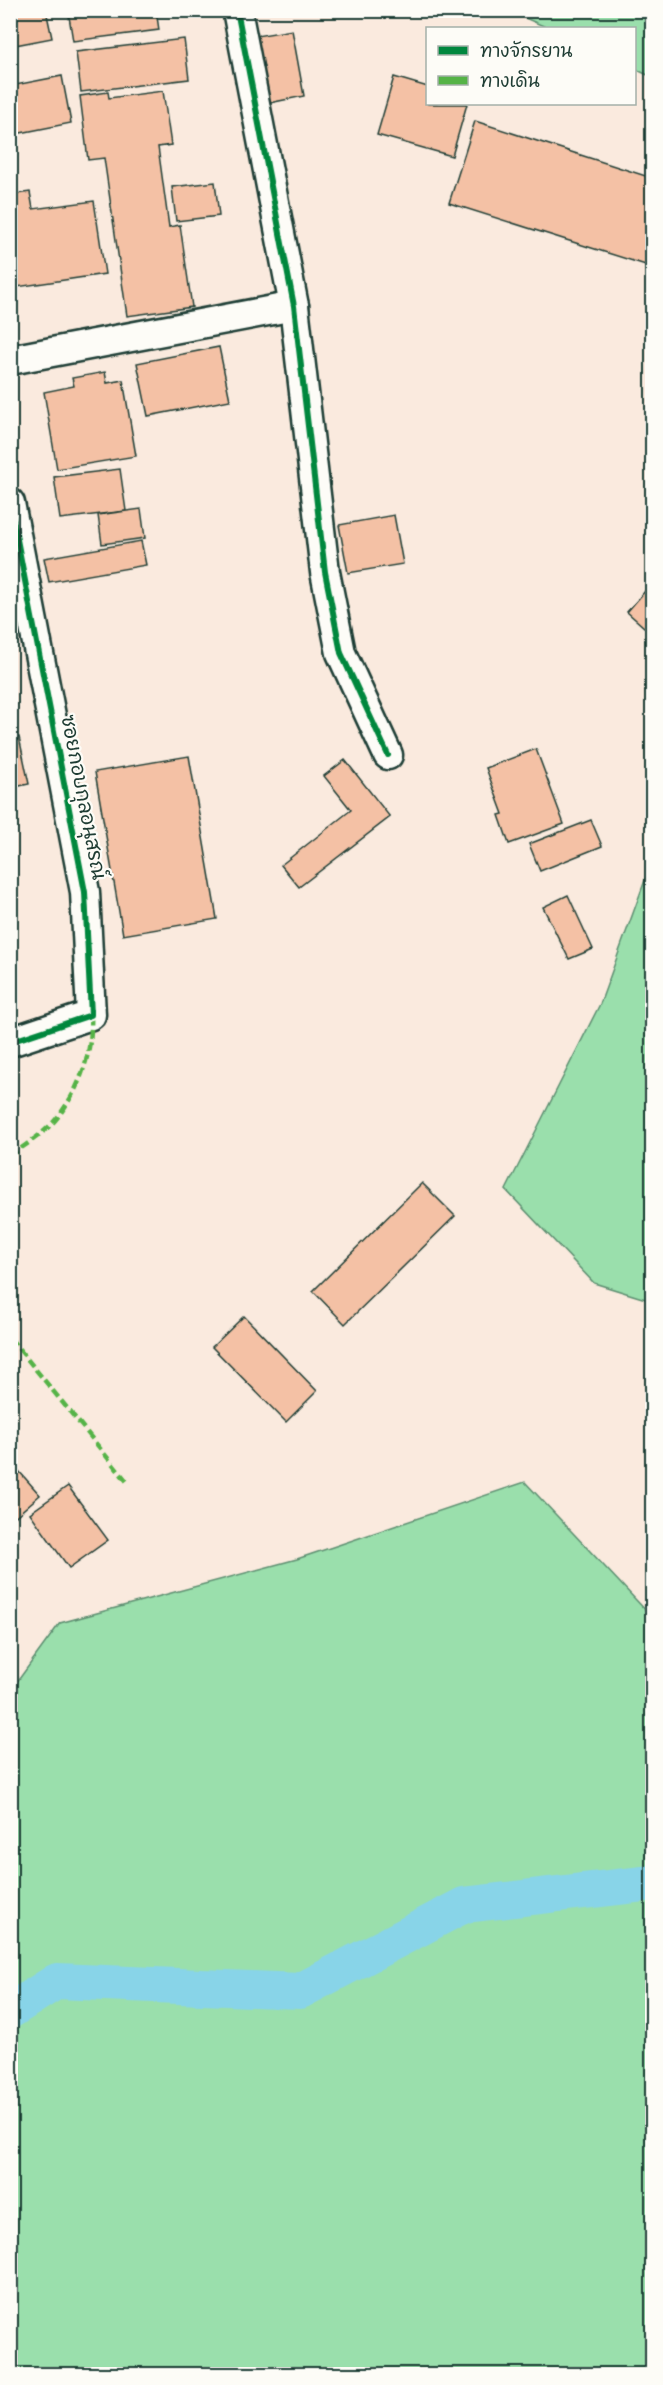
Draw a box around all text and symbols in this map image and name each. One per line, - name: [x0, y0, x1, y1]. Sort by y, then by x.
- legend: [426, 27, 636, 105]
- text: ทางจักรยาน: [480, 39, 572, 64]
- text: ทางเดิน: [480, 69, 540, 94]
- street label: ซอยกอบกุลอนุสรณ์: [52, 712, 113, 882]

